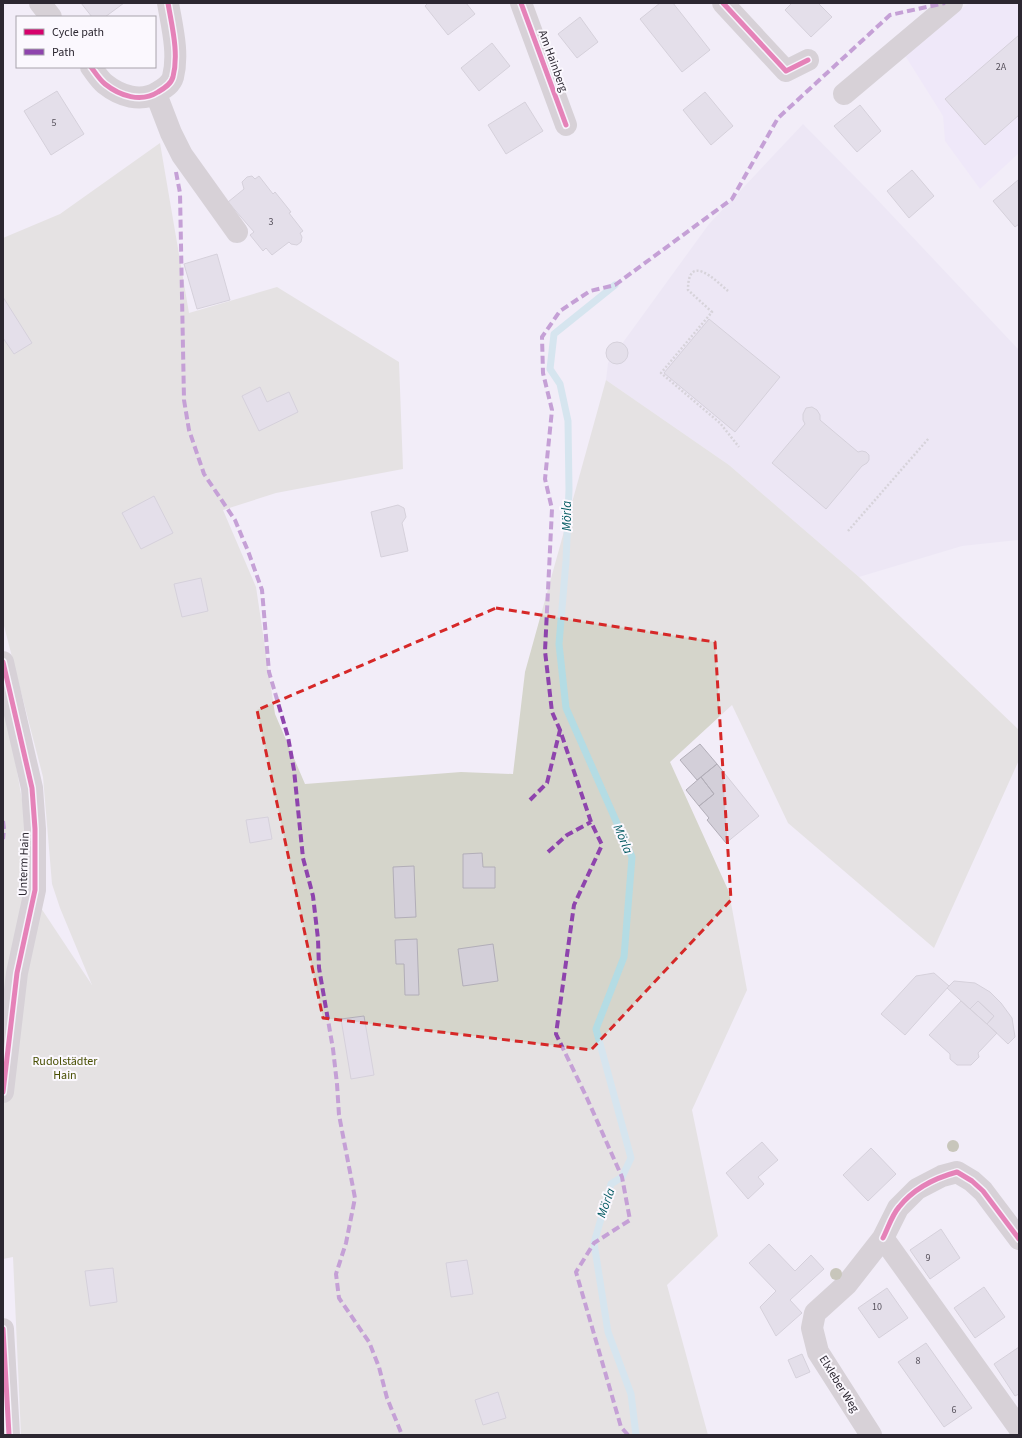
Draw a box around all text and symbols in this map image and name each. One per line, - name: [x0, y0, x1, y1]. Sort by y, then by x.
- legend: [16, 16, 156, 68]
- text: Cycle path: [52, 24, 104, 41]
- street label: Am Hainberg: [534, 28, 572, 94]
- text: Path: [52, 44, 75, 61]
- house number: 2A: [996, 60, 1007, 74]
- house number: 5: [52, 116, 57, 130]
- house number: 3: [269, 215, 274, 229]
- water label: Mörla: [558, 501, 576, 531]
- water label: Mörla: [609, 821, 637, 857]
- street label: Unterm Hain: [14, 832, 34, 896]
- park label: Rudolstädter Hain: [33, 1053, 98, 1084]
- water label: Mörla: [593, 1186, 619, 1220]
- house number: 9: [926, 1251, 931, 1265]
- house number: 10: [872, 1300, 882, 1314]
- street label: Elxleber Weg: [815, 1352, 863, 1416]
- house number: 8: [916, 1354, 921, 1368]
- house number: 6: [952, 1403, 957, 1417]

